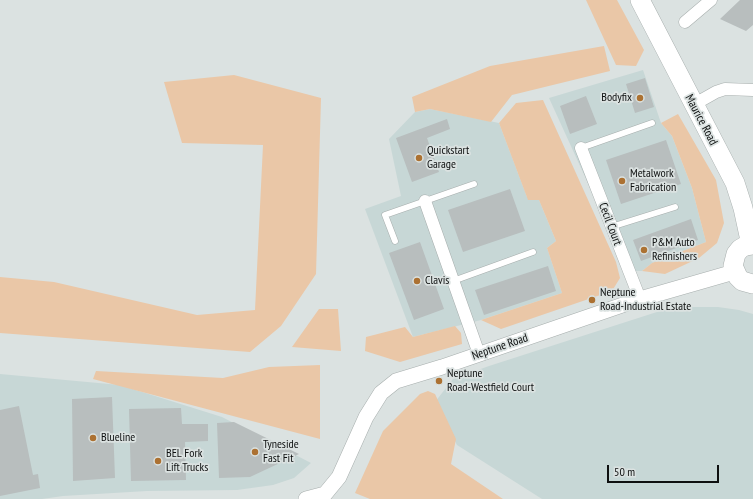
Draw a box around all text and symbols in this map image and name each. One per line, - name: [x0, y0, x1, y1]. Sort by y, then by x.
- place label: Bodyfix: [601, 91, 632, 105]
- street label: Maurice Road: [682, 92, 720, 148]
- marker: Bodyfix: [635, 93, 645, 103]
- place label: Quickstart Garage: [427, 144, 469, 172]
- marker: Quickstart Garage: [414, 153, 424, 163]
- place label: Metalwork Fabrication: [630, 167, 676, 195]
- marker: Metalwork Fabrication: [617, 176, 627, 186]
- street label: Cecil Court: [595, 201, 625, 247]
- place label: P&M Auto Refinishers: [652, 236, 697, 264]
- marker: P&M Auto Refinishers: [639, 245, 649, 255]
- place label: Clavis: [425, 274, 449, 288]
- marker: Clavis: [412, 276, 422, 286]
- place label: Neptune Road-Industrial Estate: [600, 286, 691, 314]
- marker: Neptune Road-Industrial Estate: [587, 295, 597, 305]
- street label: Neptune Road: [470, 331, 530, 363]
- place label: Neptune Road-Westfield Court: [447, 367, 534, 395]
- marker: Neptune Road-Westfield Court: [434, 376, 444, 386]
- place label: Blueline: [101, 431, 135, 445]
- marker: Blueline: [88, 433, 98, 443]
- place label: Tyneside Fast Fit: [263, 438, 299, 466]
- place label: BEL Fork Lift Trucks: [166, 447, 208, 475]
- marker: Tyneside Fast Fit: [250, 447, 260, 457]
- marker: BEL Fork Lift Trucks: [153, 456, 163, 466]
- scale bar: [609, 457, 721, 483]
- text: 50 m: [614, 464, 635, 479]

